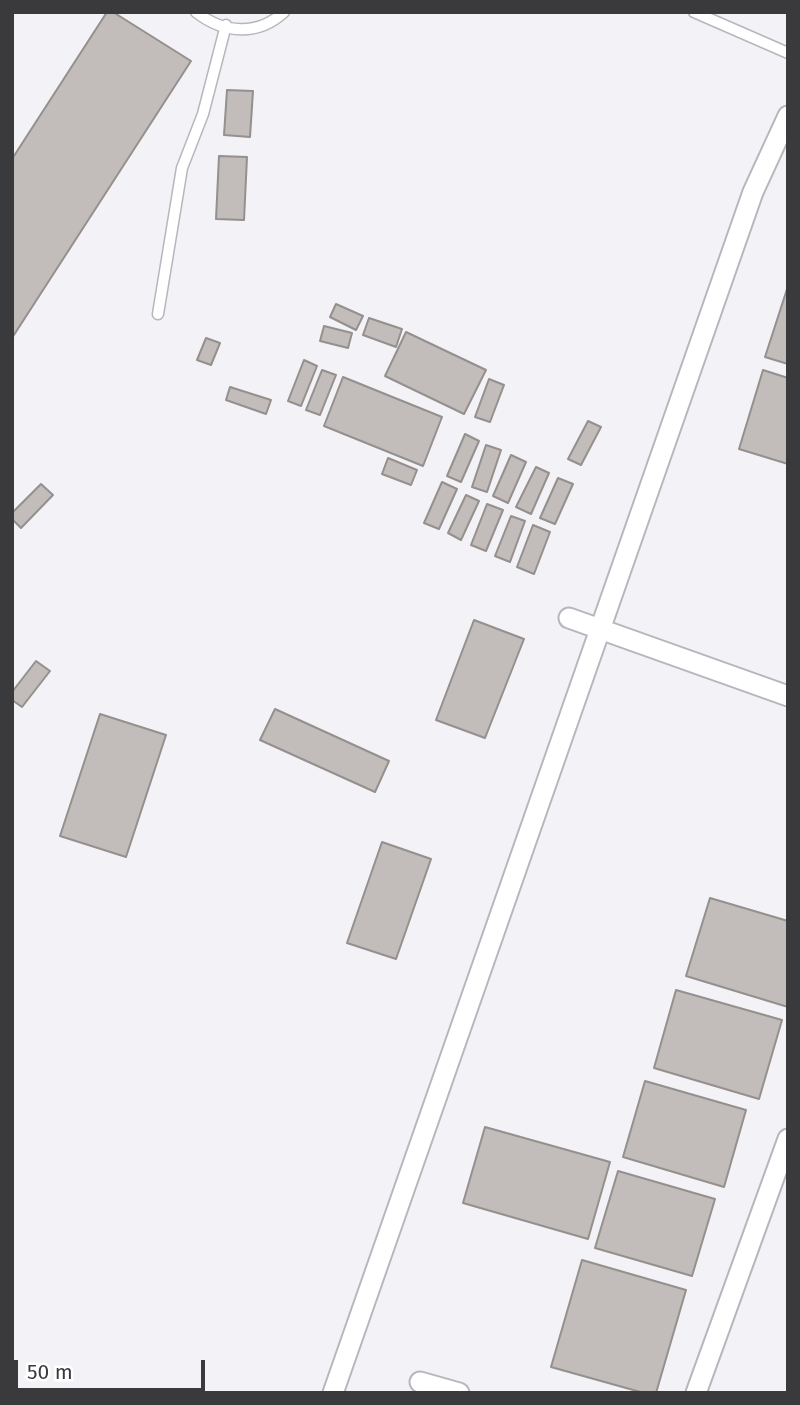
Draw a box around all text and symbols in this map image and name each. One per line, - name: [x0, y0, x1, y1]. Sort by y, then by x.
- scale bar: [18, 1346, 208, 1390]
- text: 50 m: [27, 1359, 73, 1385]

